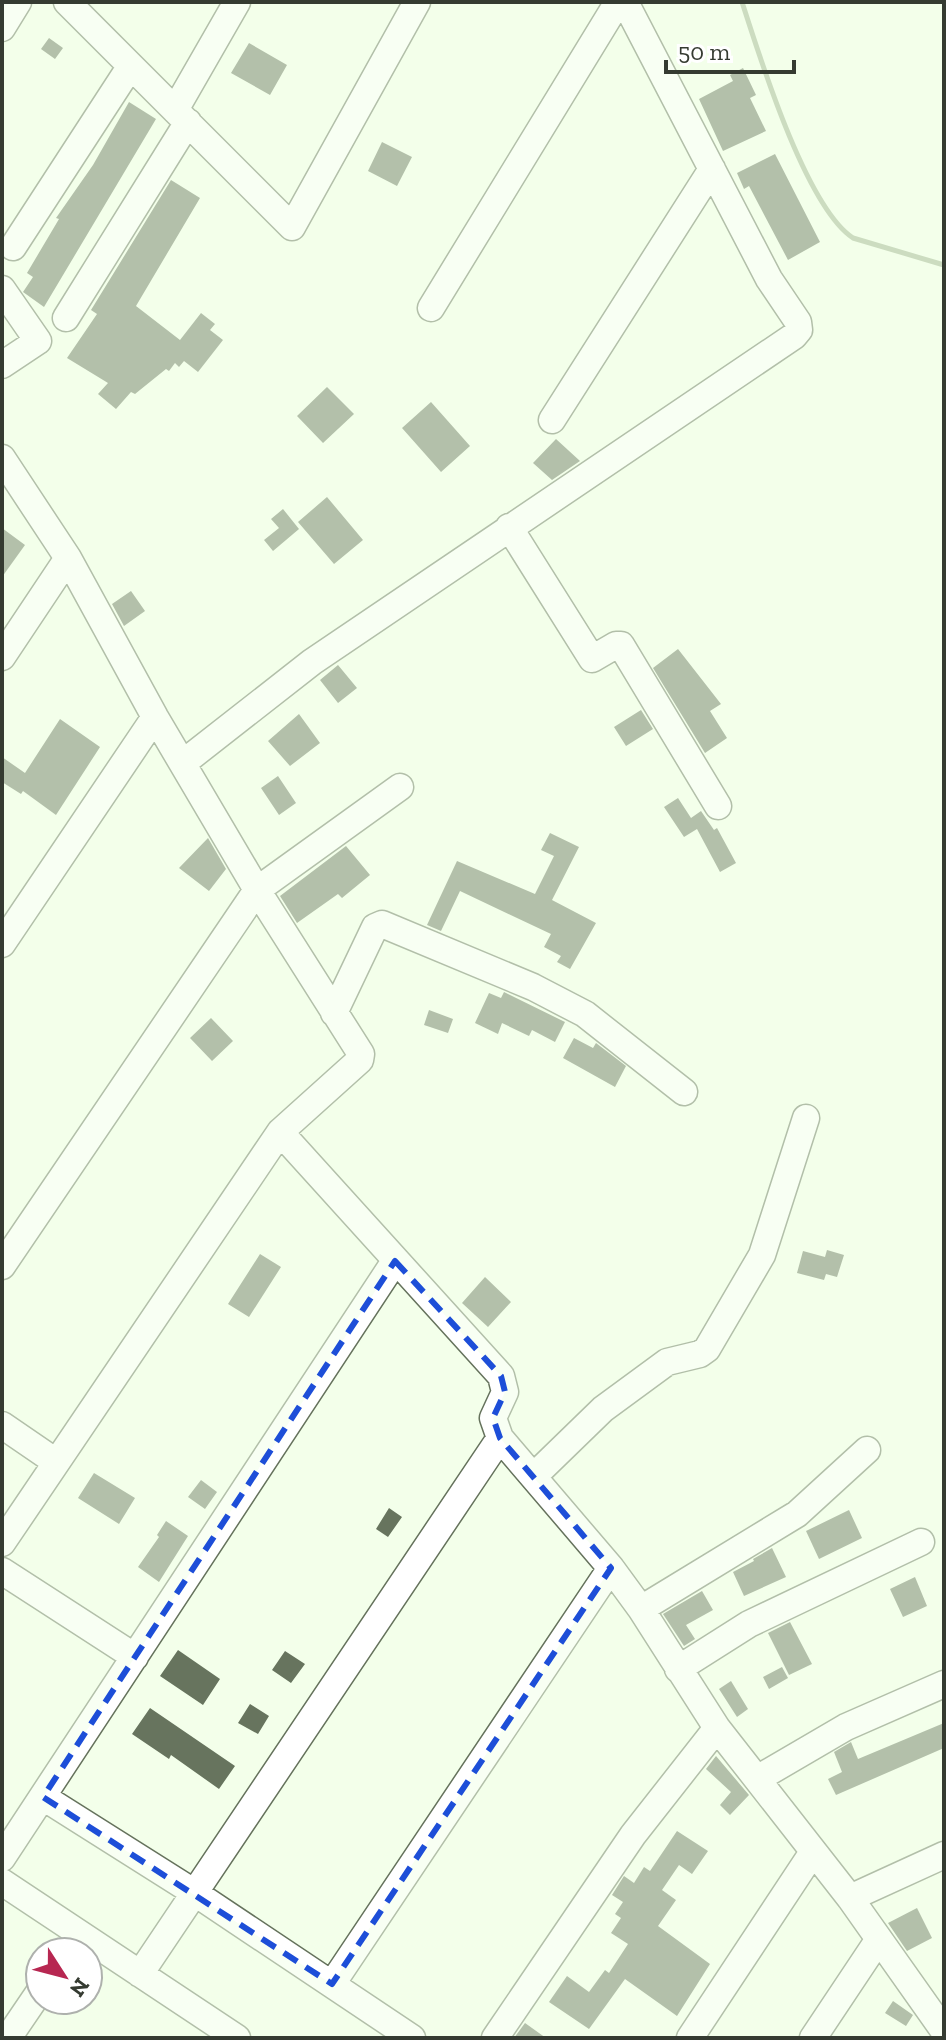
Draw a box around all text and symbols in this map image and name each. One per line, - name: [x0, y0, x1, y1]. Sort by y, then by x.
- scale bar: [666, 24, 794, 74]
- text: 50 m: [678, 37, 731, 66]
- north arrow: [24, 1936, 104, 2016]
- text: N: [64, 1973, 96, 2002]

